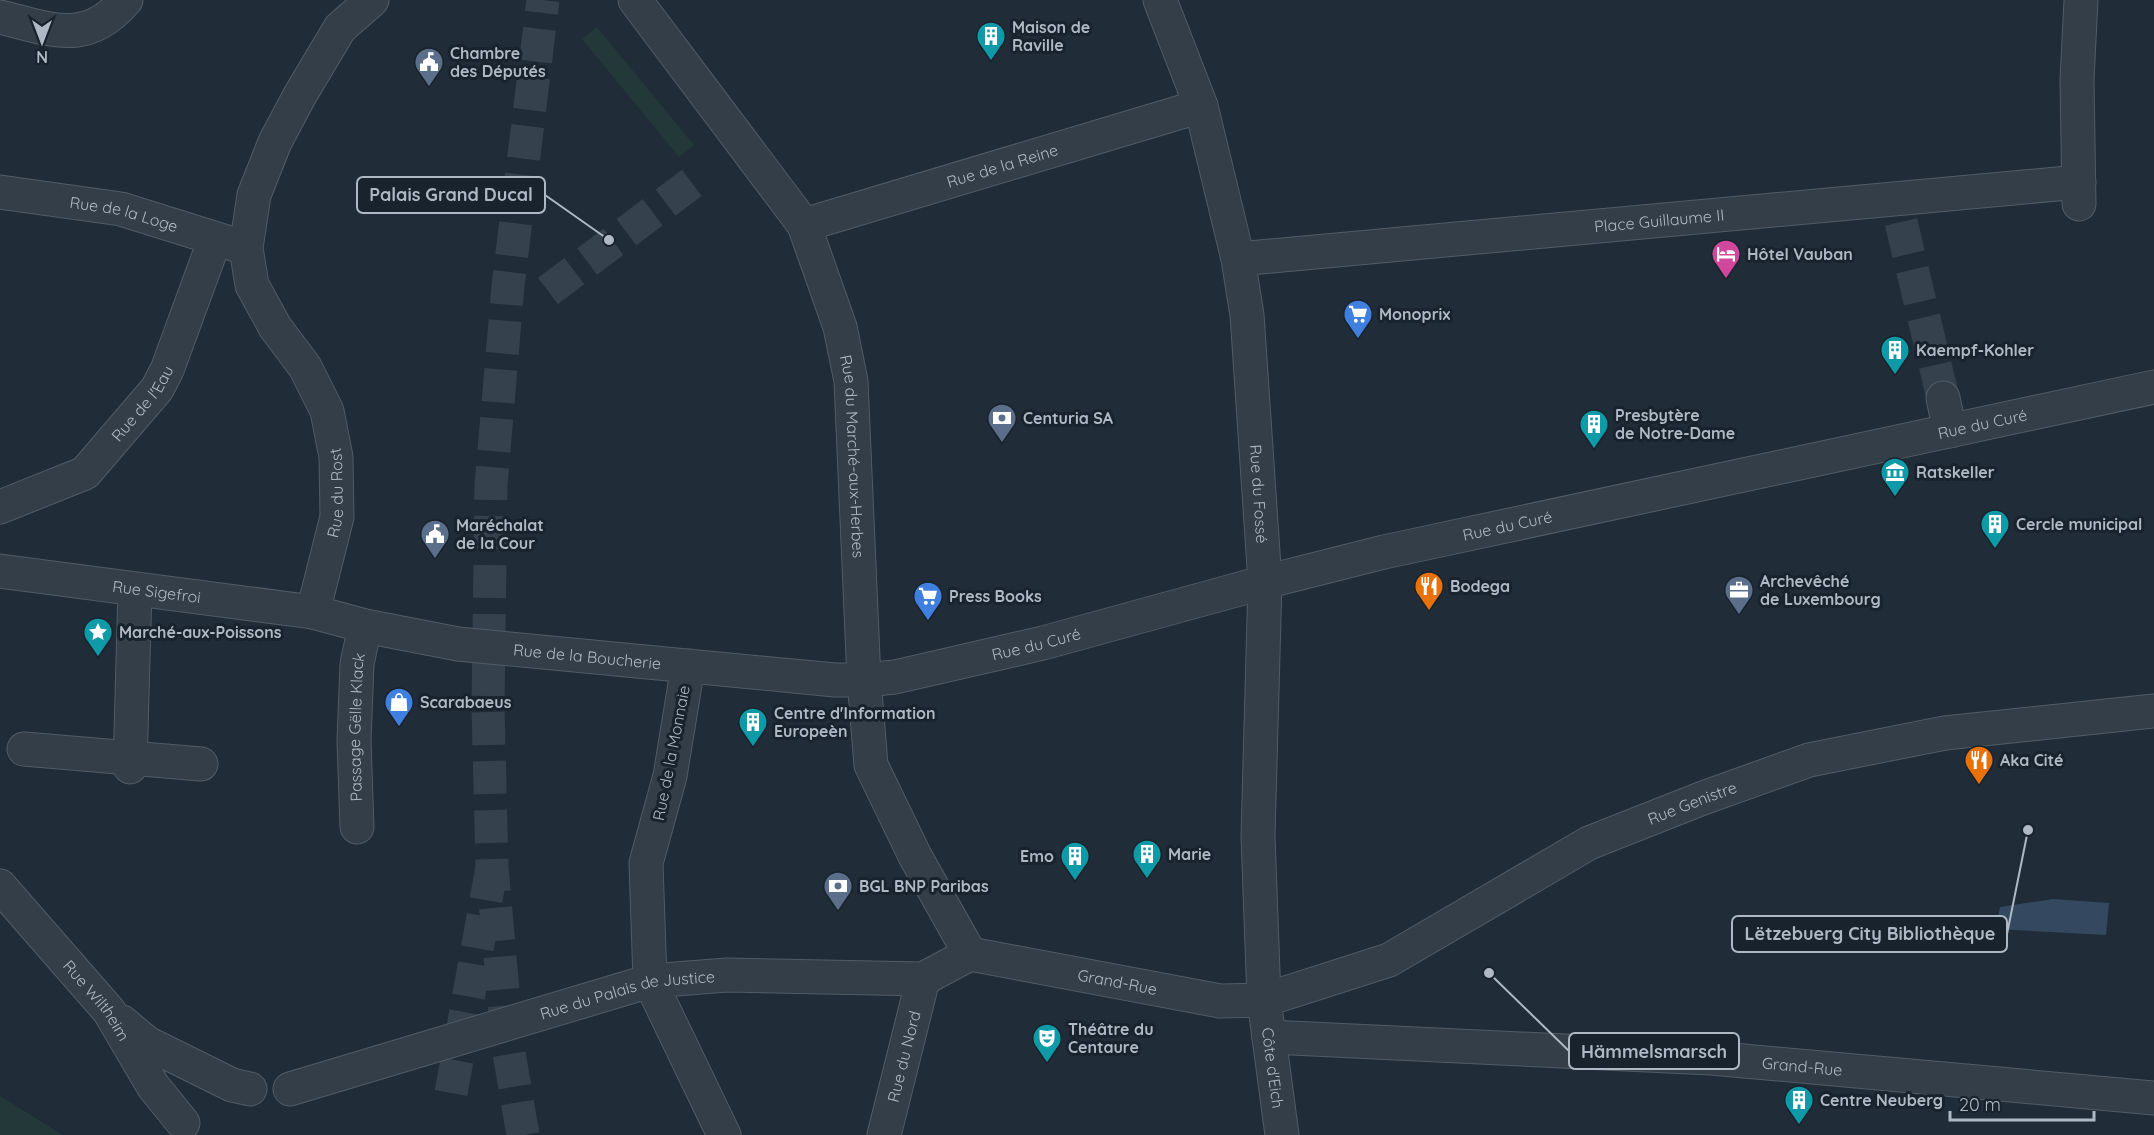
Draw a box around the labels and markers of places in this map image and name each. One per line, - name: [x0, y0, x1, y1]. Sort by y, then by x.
- place label: Maison de Raville: [1012, 17, 1090, 55]
- building icon: Maison de Raville: [975, 20, 1007, 62]
- place label: Chambre des Députés: [450, 43, 546, 81]
- public building icon: Chambre des Députés: [413, 46, 445, 88]
- callout: Palais Grand Ducal: [357, 177, 545, 213]
- hotel icon: Hôtel Vauban: [1710, 238, 1742, 280]
- place label: Hôtel Vauban: [1747, 244, 1853, 264]
- supermarket icon: Monoprix: [1342, 298, 1374, 340]
- place label: Monoprix: [1379, 304, 1450, 324]
- building icon: Kaempf-Kohler: [1879, 334, 1911, 376]
- place label: Kaempf-Kohler: [1916, 340, 2034, 360]
- bank icon: Centuria SA: [986, 402, 1018, 444]
- place label: Presbytère de Notre-Dame: [1615, 405, 1735, 443]
- place label: Centuria SA: [1023, 408, 1114, 428]
- building icon: Presbytère de Notre-Dame: [1578, 408, 1610, 450]
- museum icon: Ratskeller: [1879, 456, 1911, 498]
- place label: Ratskeller: [1916, 462, 1995, 482]
- building icon: Cercle municipal: [1979, 508, 2011, 550]
- place label: Cercle municipal: [2016, 514, 2142, 534]
- place label: Maréchalat de la Cour: [456, 515, 544, 553]
- public building icon: Maréchalat de la Cour: [419, 518, 451, 560]
- restaurant icon: Bodega: [1413, 570, 1445, 612]
- place label: Archevêché de Luxembourg: [1760, 571, 1881, 609]
- office icon: Archevêché de Luxembourg: [1723, 574, 1755, 616]
- place label: Bodega: [1450, 576, 1510, 596]
- supermarket icon: Press Books: [912, 580, 944, 622]
- place label: Press Books: [949, 586, 1042, 606]
- place icon: Marché-aux-Poissons: [82, 616, 114, 658]
- place label: Marché-aux-Poissons: [119, 622, 282, 642]
- shop icon: Scarabaeus: [383, 686, 415, 728]
- place label: Scarabaeus: [420, 692, 512, 712]
- place label: Centre d'Information Europeèn: [774, 703, 936, 741]
- building icon: Centre d'Information Europeèn: [737, 706, 769, 748]
- restaurant icon: Aka Cité: [1963, 744, 1995, 786]
- place label: Aka Cité: [2000, 750, 2064, 770]
- building icon: Marie: [1131, 838, 1163, 880]
- building icon: Emo: [1059, 840, 1091, 882]
- place label: Marie: [1168, 844, 1211, 864]
- place label: Emo: [1020, 846, 1054, 866]
- bank icon: BGL BNP Paribas: [822, 870, 854, 912]
- place label: BGL BNP Paribas: [859, 876, 989, 896]
- callout: Lëtzebuerg City Bibliothèque: [1732, 916, 2007, 952]
- place label: Théâtre du Centaure: [1068, 1019, 1154, 1057]
- theatre icon: Théâtre du Centaure: [1031, 1022, 1063, 1064]
- callout: Hämmelsmarsch: [1569, 1033, 1739, 1069]
- building icon: Centre Neuberg: [1783, 1084, 1815, 1126]
- place label: Centre Neuberg: [1820, 1090, 1943, 1110]

